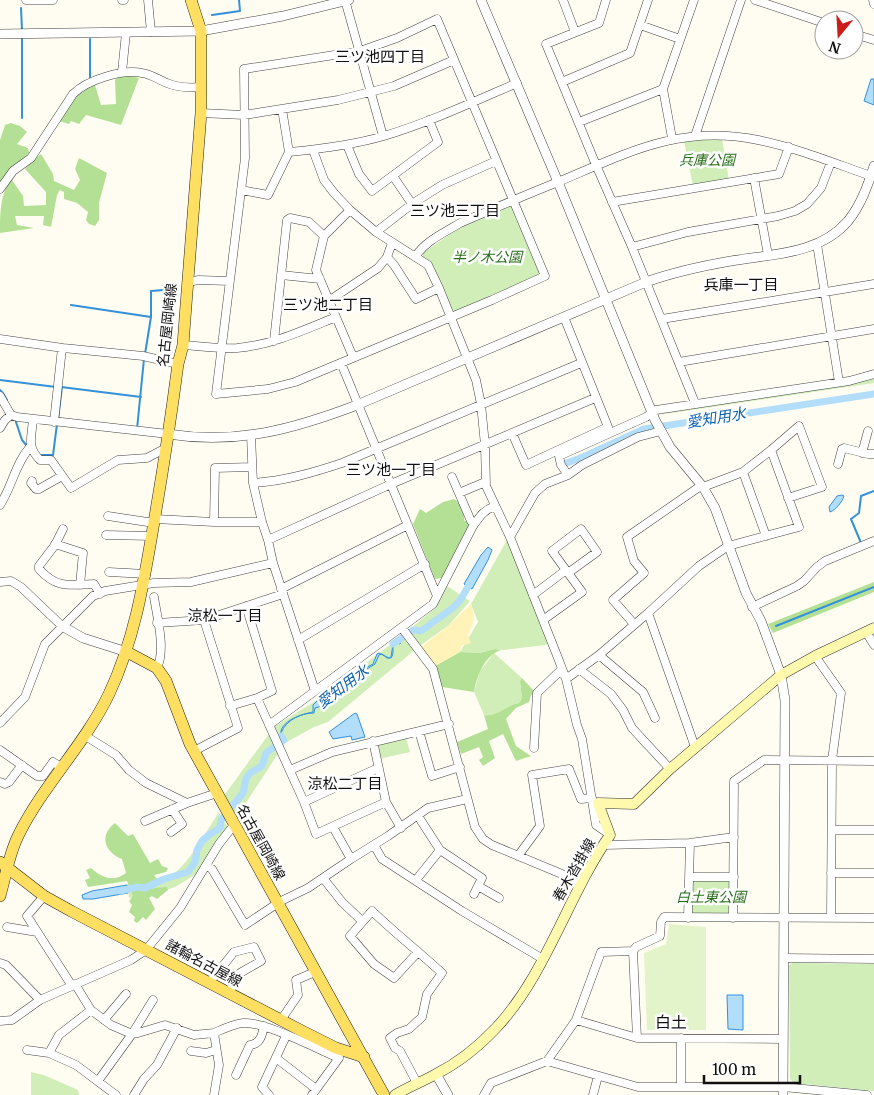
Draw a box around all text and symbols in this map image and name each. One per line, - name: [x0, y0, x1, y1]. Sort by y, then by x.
- north arrow: [814, 10, 864, 60]
- text: N: [827, 37, 843, 58]
- district label: 三ツ池四丁目: [335, 47, 425, 66]
- park label: 兵庫公園: [679, 151, 737, 169]
- district label: 三ツ池三丁目: [410, 201, 500, 220]
- park label: 半ノ木公園: [452, 248, 524, 266]
- district label: 兵庫一丁目: [703, 275, 779, 294]
- street label: 名古屋岡崎線: [154, 282, 180, 368]
- district label: 三ツ池二丁目: [283, 295, 373, 314]
- water label: 愛知用水: [685, 403, 749, 432]
- district label: 三ツ池一丁目: [346, 460, 436, 479]
- district label: 涼松一丁目: [187, 606, 263, 625]
- water label: 愛知用水: [313, 660, 374, 712]
- district label: 涼松二丁目: [307, 774, 383, 793]
- street label: 名古屋岡崎線: [233, 801, 289, 883]
- street label: 春木沓掛線: [549, 835, 599, 905]
- park label: 白土東公園: [676, 888, 748, 906]
- street label: 諸輪名古屋線: [163, 935, 245, 991]
- district label: 白土: [655, 1012, 687, 1032]
- scale bar: [704, 1052, 800, 1084]
- text: 100 m: [712, 1060, 756, 1079]

